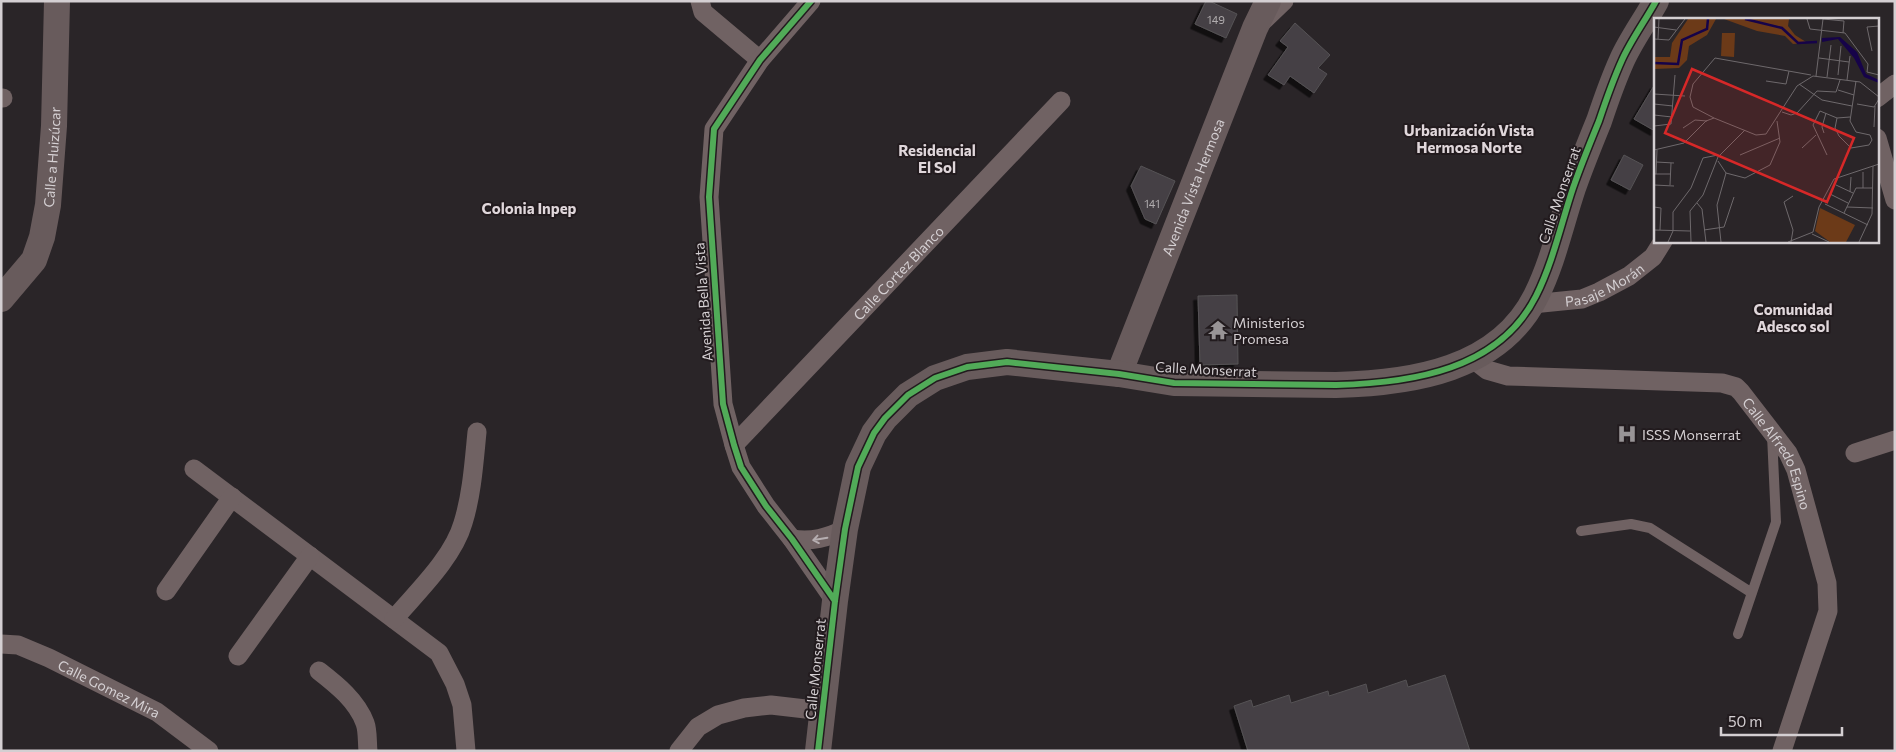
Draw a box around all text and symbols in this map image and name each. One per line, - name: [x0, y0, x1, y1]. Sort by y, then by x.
- house number: 149: [1207, 13, 1225, 26]
- inset map: [1654, 18, 1878, 242]
- street label: Calle a Huizúcar: [39, 106, 63, 208]
- street label: Avenida Vista Hermosa: [1158, 116, 1227, 258]
- district label: Urbanización Vista Hermosa Norte: [1404, 121, 1534, 156]
- district label: Residencial El Sol: [898, 141, 976, 176]
- street label: Calle Monserrat: [1534, 144, 1584, 246]
- house number: 141: [1144, 197, 1160, 210]
- district label: Colonia Inpep: [482, 199, 577, 217]
- street label: Calle Cortez Blanco: [849, 222, 947, 323]
- street label: Avenida Bella Vista: [690, 242, 716, 362]
- street label: Pasaje Morán: [1564, 259, 1647, 309]
- district label: Comunidad Adesco sol: [1753, 300, 1833, 335]
- place label: Ministerios Promesa: [1233, 314, 1305, 347]
- temple icon: Ministerios Promesa: [1207, 319, 1229, 341]
- street label: Calle Monserrat: [1155, 358, 1257, 380]
- street label: Calle Alfredo Espino: [1740, 394, 1815, 511]
- hospital icon: ISSS Monserrat: [1616, 423, 1638, 445]
- place label: ISSS Monserrat: [1642, 426, 1741, 443]
- one-way arrow: [812, 534, 828, 544]
- street label: Calle Monserrat: [801, 617, 829, 720]
- street label: Calle Gomez Mira: [55, 656, 163, 721]
- scale bar: [1721, 704, 1842, 736]
- text: 50 m: [1728, 712, 1762, 730]

